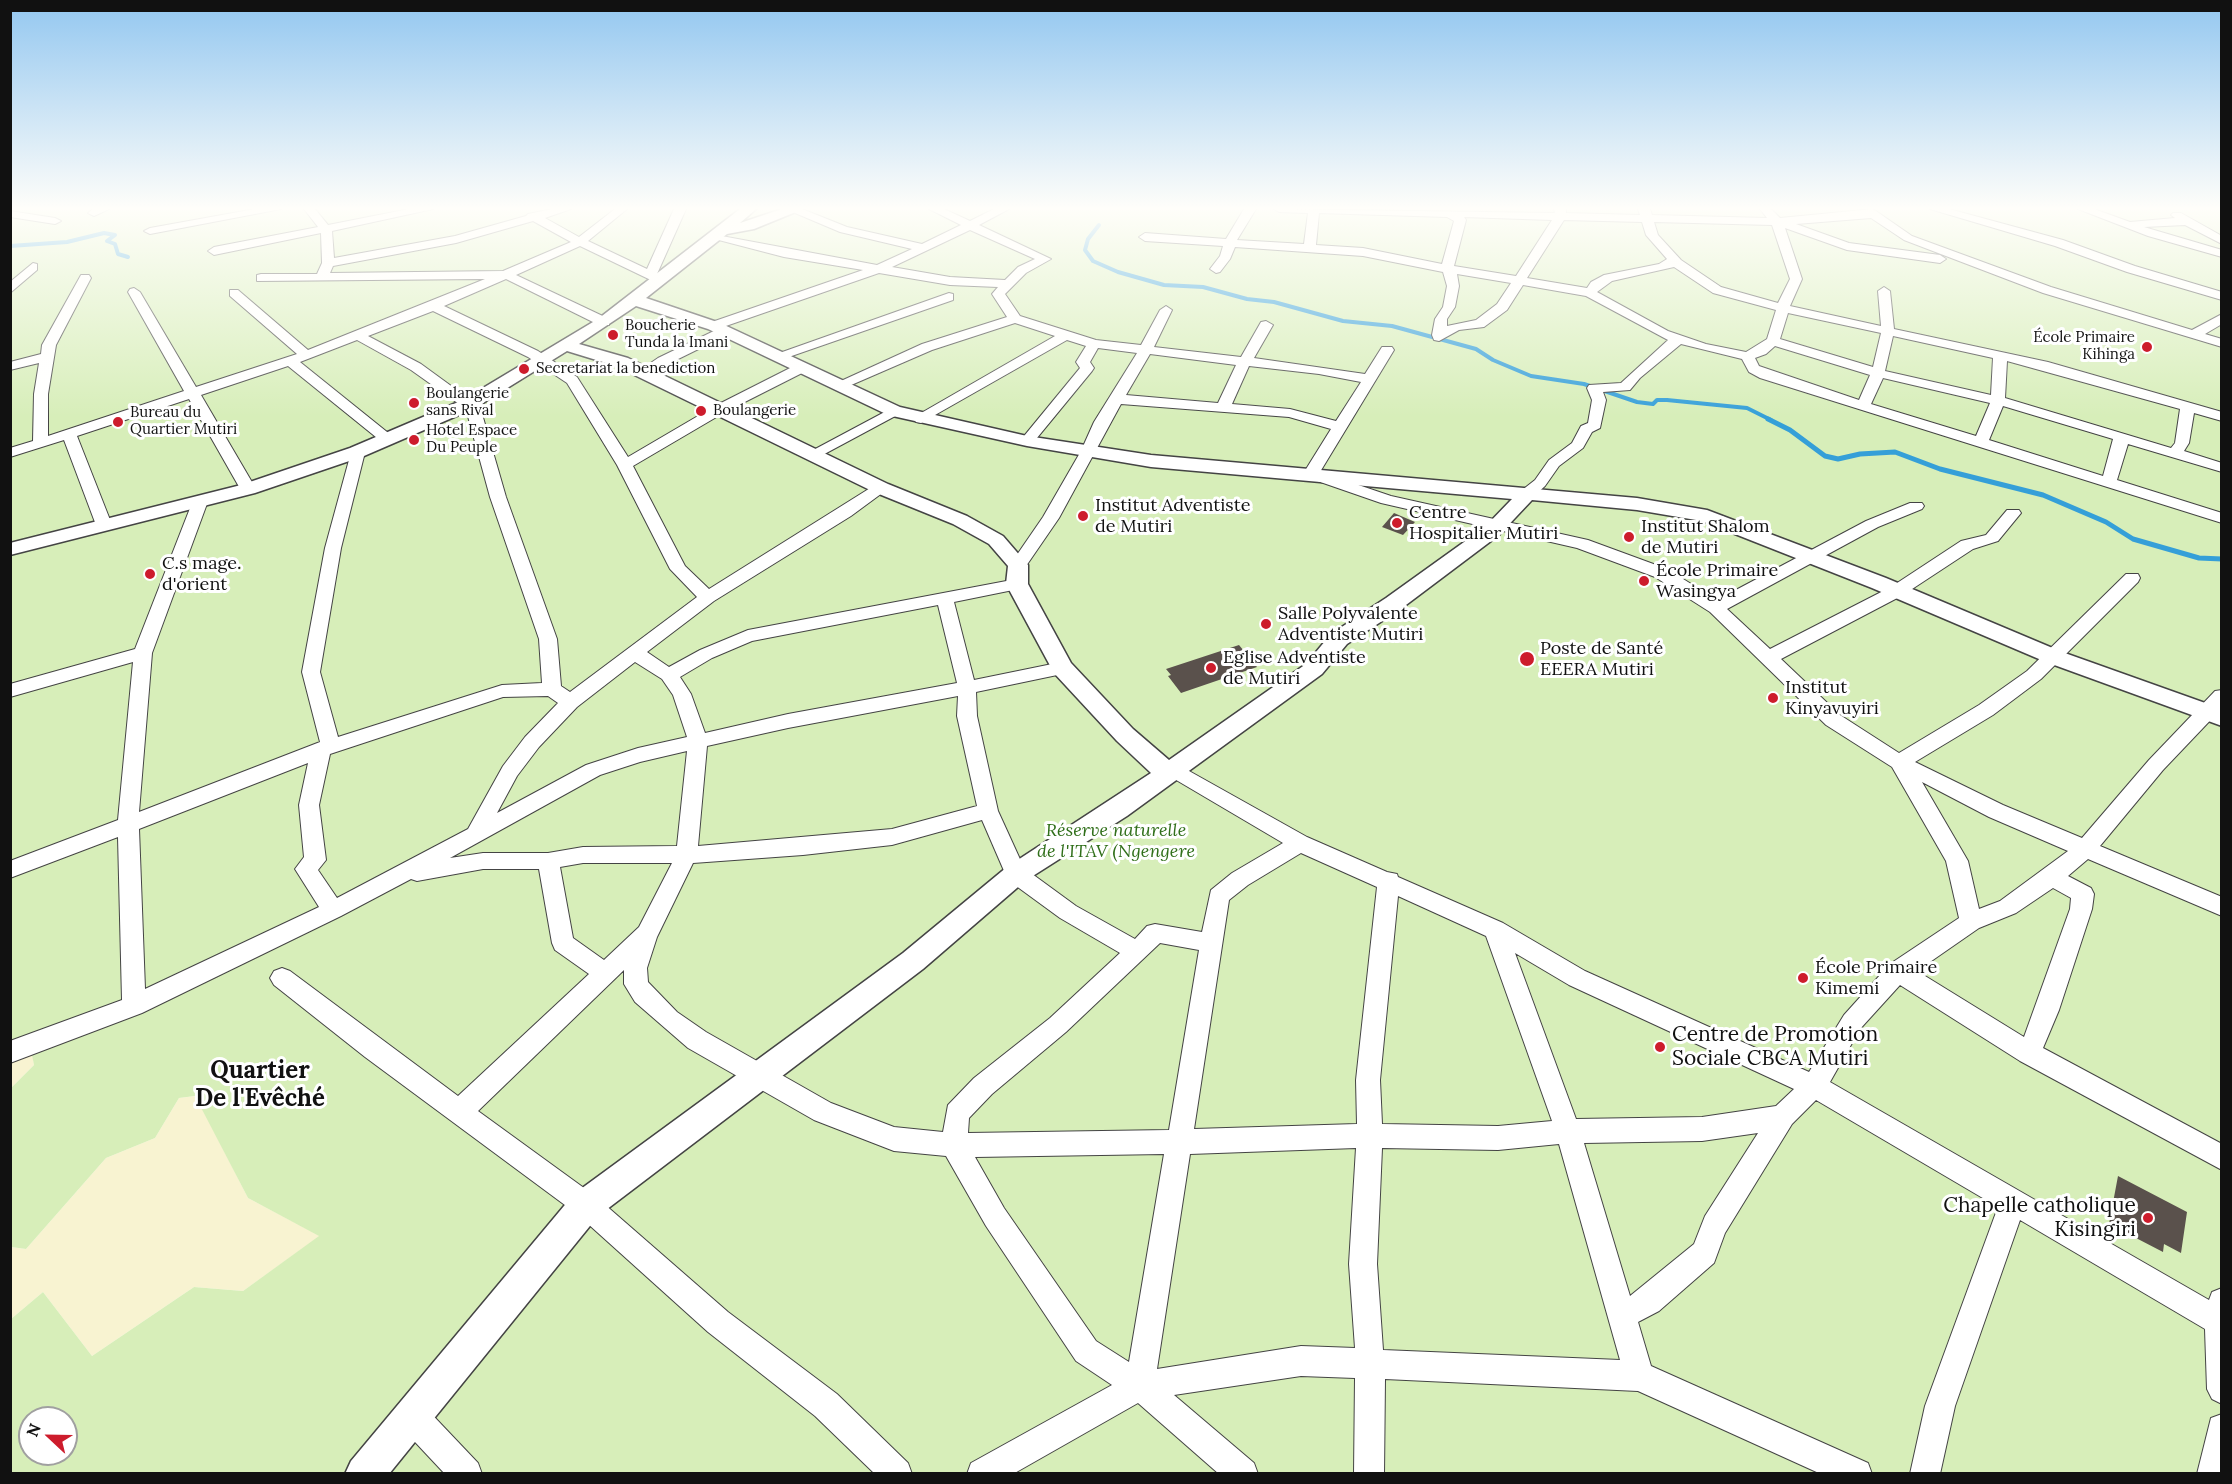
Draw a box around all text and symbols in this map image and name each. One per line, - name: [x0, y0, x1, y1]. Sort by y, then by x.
- place label: Boucherie Tunda la Imani: [625, 317, 728, 352]
- marker: Boucherie Tunda la Imani: [606, 328, 620, 342]
- place label: École Primaire Kihinga: [2033, 329, 2135, 364]
- marker: École Primaire Kihinga: [2140, 340, 2154, 354]
- place label: Secretariat la benediction: [536, 360, 715, 378]
- marker: Secretariat la benediction: [517, 362, 531, 376]
- place label: Boulangerie sans Rival: [426, 385, 509, 420]
- marker: Boulangerie sans Rival: [407, 396, 421, 410]
- place label: Boulangerie: [713, 402, 796, 420]
- place label: Bureau du Quartier Mutiri: [130, 404, 237, 439]
- marker: Boulangerie: [694, 404, 708, 418]
- marker: Bureau du Quartier Mutiri: [111, 415, 125, 429]
- place label: Hotel Espace Du Peuple: [426, 422, 517, 457]
- marker: Hotel Espace Du Peuple: [407, 433, 421, 447]
- place label: Institut Adventiste de Mutiri: [1095, 495, 1250, 538]
- place label: Centre Hospitalier Mutiri: [1409, 502, 1558, 544]
- marker: Institut Adventiste de Mutiri: [1076, 509, 1090, 523]
- marker: Centre Hospitalier Mutiri: [1390, 516, 1404, 530]
- place label: Institut Shalom de Mutiri: [1641, 516, 1770, 558]
- marker: Institut Shalom de Mutiri: [1622, 530, 1636, 544]
- place label: C.s mage. d'orient: [162, 553, 242, 596]
- place label: École Primaire Wasingya: [1656, 560, 1778, 602]
- marker: C.s mage. d'orient: [143, 567, 157, 581]
- marker: École Primaire Wasingya: [1637, 574, 1651, 588]
- place label: Salle Polyvalente Adventiste Mutiri: [1278, 603, 1423, 646]
- marker: Salle Polyvalente Adventiste Mutiri: [1259, 617, 1273, 631]
- place label: Poste de Santé EEERA Mutiri: [1540, 638, 1663, 680]
- place label: Eglise Adventiste de Mutiri: [1223, 647, 1366, 690]
- marker: Poste de Santé EEERA Mutiri: [1518, 650, 1536, 668]
- marker: Eglise Adventiste de Mutiri: [1204, 661, 1218, 675]
- place label: Institut Kinyavuyiri: [1785, 677, 1879, 720]
- marker: Institut Kinyavuyiri: [1766, 691, 1780, 705]
- park label: Réserve naturelle de l'ITAV (Ngengere: [1037, 820, 1195, 862]
- place label: École Primaire Kimemi: [1815, 957, 1937, 1000]
- marker: École Primaire Kimemi: [1796, 971, 1810, 985]
- place label: Centre de Promotion Sociale CBCA Mutiri: [1672, 1022, 1878, 1072]
- marker: Centre de Promotion Sociale CBCA Mutiri: [1653, 1040, 1667, 1054]
- district label: Quartier De l'Evêché: [195, 1057, 325, 1113]
- place label: Chapelle catholique Kisingiri: [1943, 1193, 2136, 1243]
- marker: Chapelle catholique Kisingiri: [2141, 1211, 2155, 1225]
- north arrow: [18, 1406, 78, 1466]
- text: N: [22, 1421, 45, 1439]

